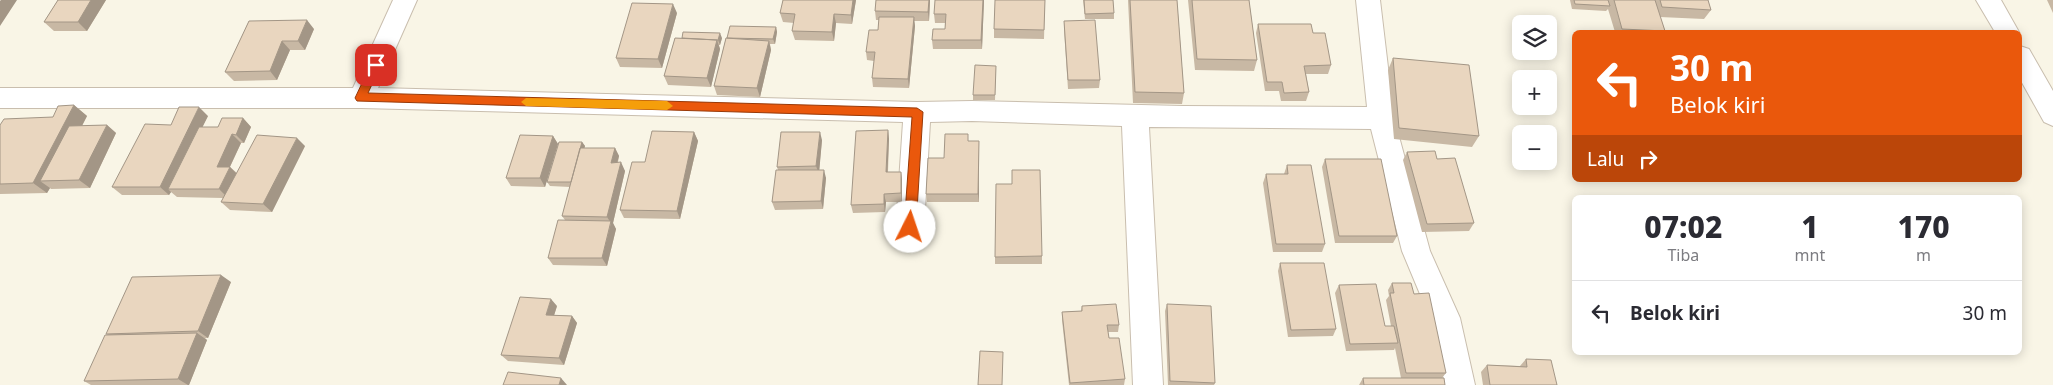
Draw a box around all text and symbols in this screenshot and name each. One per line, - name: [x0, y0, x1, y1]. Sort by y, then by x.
- map controls: [1512, 15, 1557, 170]
- button: layers: [1512, 15, 1557, 60]
- pin: [355, 44, 397, 86]
- text: 30 m: [1670, 44, 1753, 91]
- icon: left: [1587, 50, 1652, 115]
- icon: arrive: [362, 51, 390, 79]
- button: +: [1512, 70, 1557, 115]
- text: Belok kiri: [1670, 89, 1765, 119]
- button: −: [1512, 125, 1557, 170]
- icon: right: [1634, 145, 1662, 173]
- text: Lalu: [1587, 146, 1624, 172]
- position arrow: [883, 200, 935, 252]
- text: 07:02: [1644, 206, 1722, 247]
- text: 1: [1801, 206, 1819, 247]
- text: 170: [1898, 206, 1950, 247]
- text: Tiba: [1667, 244, 1699, 266]
- text: mnt: [1795, 244, 1825, 266]
- text: m: [1916, 244, 1931, 266]
- icon: left: [1587, 299, 1615, 327]
- text: Belok kiri: [1630, 300, 1720, 326]
- text: 30 m: [1963, 300, 2007, 326]

